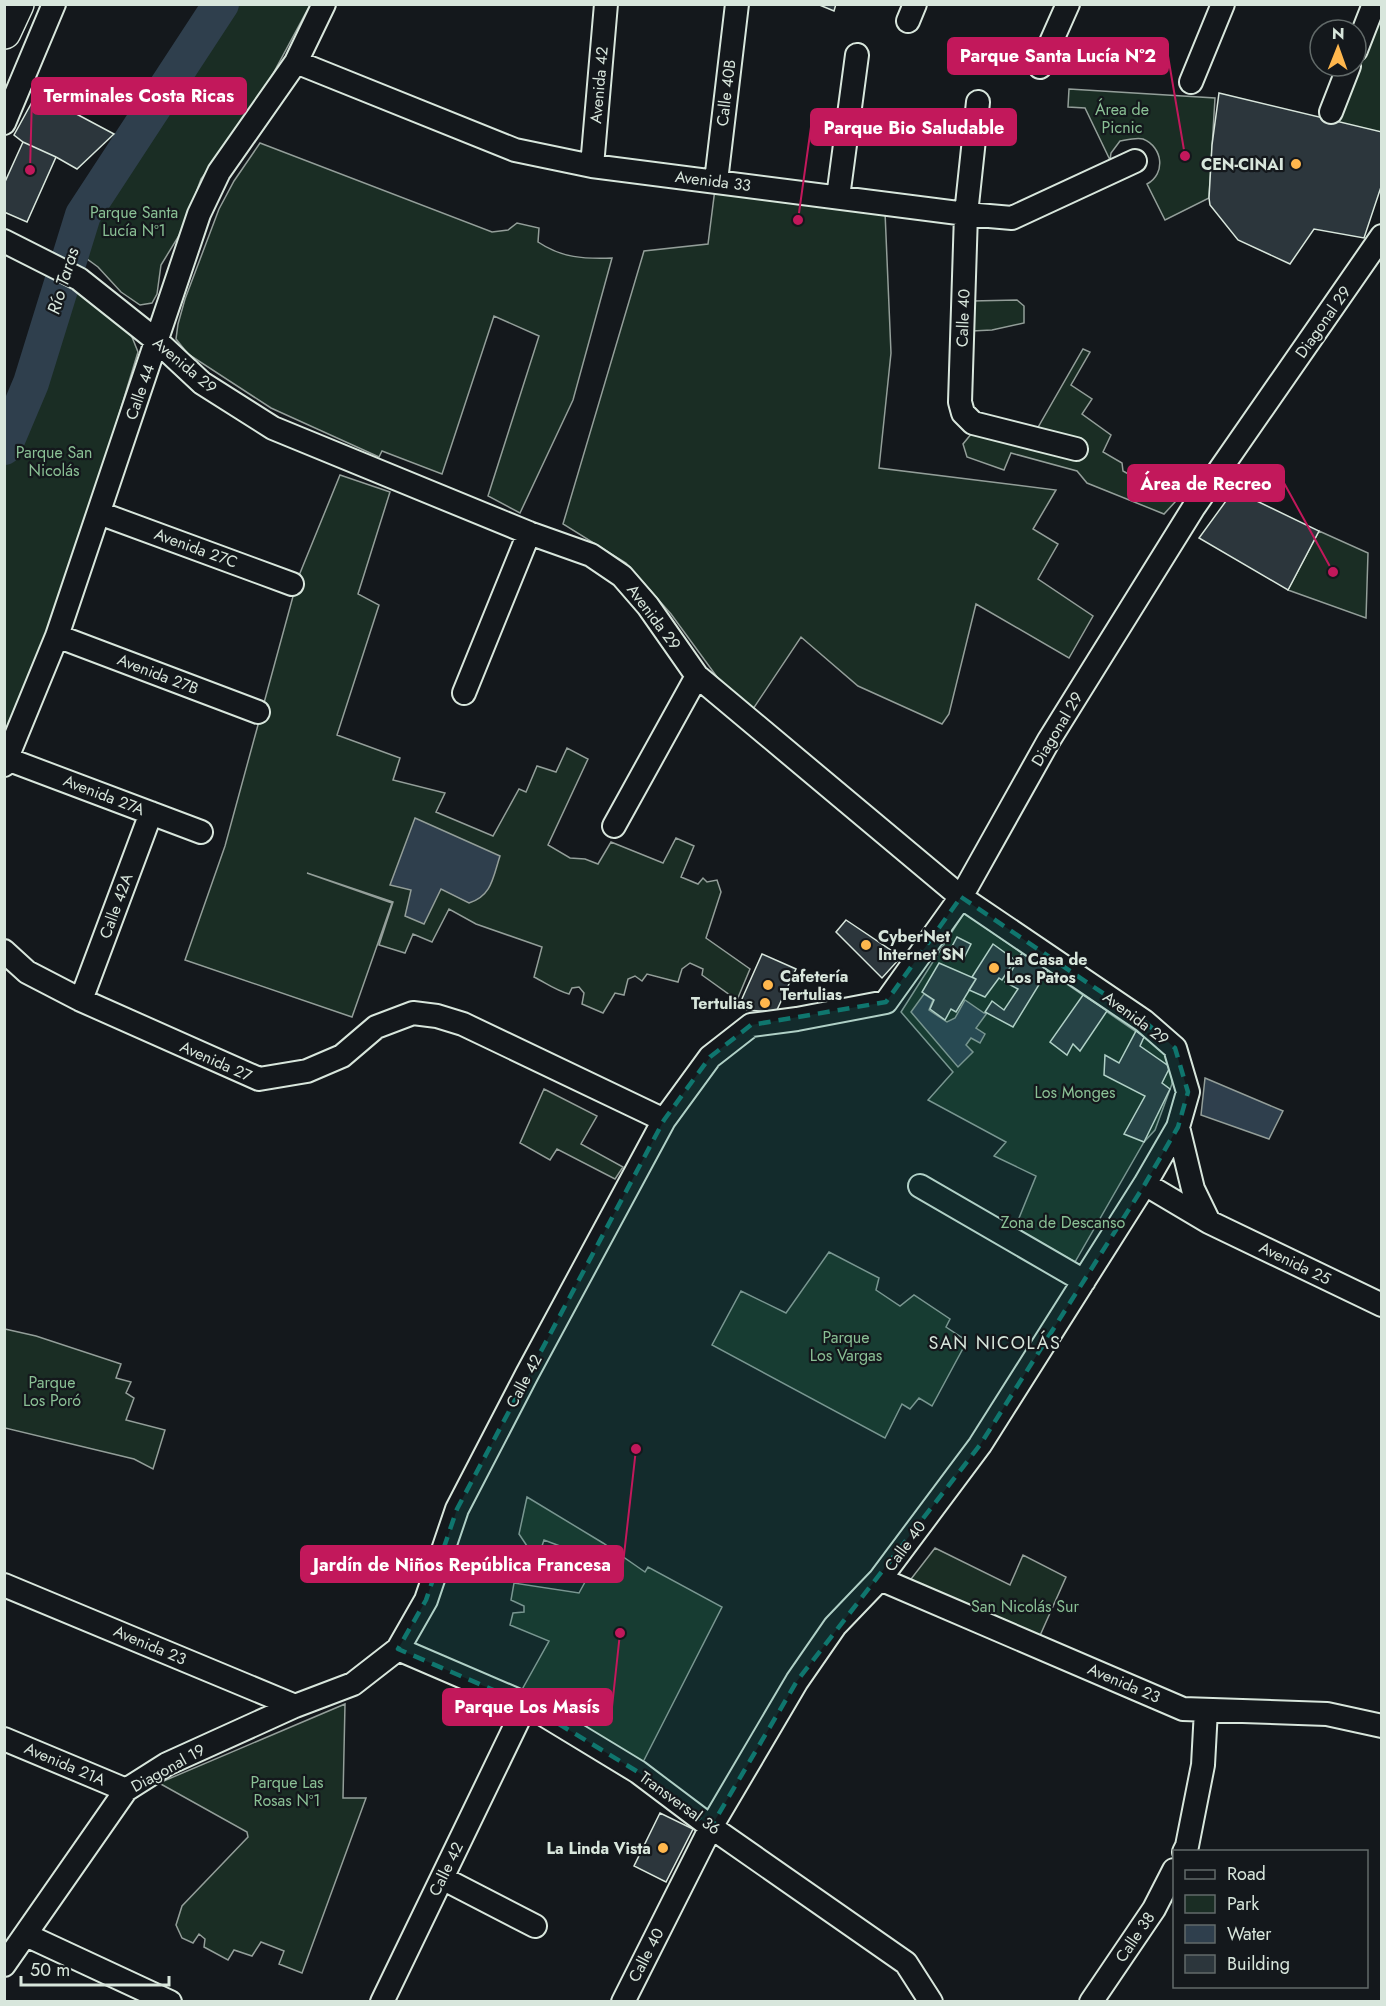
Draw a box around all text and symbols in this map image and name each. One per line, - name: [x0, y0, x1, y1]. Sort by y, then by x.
- north arrow: [1308, 18, 1368, 78]
- text: N: [1332, 22, 1345, 45]
- callout: Parque Santa Lucía Nº2: [948, 38, 1168, 74]
- text: Parque Santa Lucía Nº2: [960, 43, 1156, 69]
- street label: Avenida 42: [584, 45, 614, 125]
- street label: Calle 40B: [711, 58, 741, 128]
- callout: Terminales Costa Ricas: [32, 78, 246, 114]
- text: Terminales Costa Ricas: [44, 83, 234, 109]
- park label: Área de Picnic: [1095, 98, 1149, 139]
- callout: Parque Bio Saludable: [811, 109, 1016, 145]
- text: Parque Bio Saludable: [824, 115, 1004, 141]
- place label: CEN-CINAI: [1201, 153, 1284, 176]
- marker: CEN-CINAI: [1289, 157, 1303, 171]
- street label: Avenida 33: [674, 165, 753, 197]
- park label: Parque Santa Lucía Nº1: [90, 201, 178, 242]
- water label: Río Taras: [41, 244, 86, 318]
- street label: Diagonal 29: [1290, 281, 1356, 363]
- street label: Calle 40: [950, 289, 976, 347]
- street label: Avenida 29: [148, 331, 222, 399]
- street label: Calle 44: [120, 361, 160, 423]
- park label: Parque San Nicolás: [16, 441, 92, 482]
- callout: Área de Recreo: [1128, 465, 1284, 501]
- text: Área de Recreo: [1139, 470, 1272, 497]
- street label: Avenida 27C: [151, 522, 241, 574]
- street label: Avenida 29: [622, 579, 686, 655]
- street label: Avenida 27B: [114, 648, 202, 700]
- street label: Diagonal 29: [1026, 687, 1088, 771]
- street label: Avenida 27A: [60, 769, 148, 821]
- street label: Calle 42A: [94, 870, 139, 942]
- place label: CyberNet Internet SN: [878, 925, 964, 966]
- marker: CyberNet Internet SN: [859, 938, 873, 952]
- place label: La Casa de Los Patos: [1006, 948, 1087, 989]
- marker: La Casa de Los Patos: [987, 961, 1001, 975]
- place label: Cafetería Tertulias: [780, 965, 848, 1006]
- marker: Cafetería Tertulias: [761, 978, 775, 992]
- street label: Avenida 29: [1098, 986, 1174, 1050]
- place label: Tertulias: [691, 992, 753, 1015]
- marker: Tertulias: [758, 996, 772, 1010]
- street label: Avenida 27: [176, 1035, 256, 1087]
- park label: Los Monges: [1034, 1081, 1116, 1104]
- park label: Zona de Descanso: [1001, 1211, 1126, 1234]
- street label: Avenida 25: [1255, 1236, 1335, 1290]
- park label: Parque Los Vargas: [810, 1326, 882, 1367]
- district label: SAN NICOLÁS: [929, 1330, 1061, 1356]
- street label: Calle 42: [500, 1350, 548, 1412]
- park label: Parque Los Poró: [23, 1371, 81, 1412]
- street label: Calle 40: [879, 1516, 931, 1576]
- callout: Jardín de Niños República Francesa: [301, 1546, 623, 1582]
- text: Jardín de Niños República Francesa: [310, 1552, 611, 1578]
- park label: San Nicolás Sur: [971, 1595, 1079, 1618]
- street label: Avenida 23: [110, 1619, 190, 1671]
- street label: Avenida 23: [1084, 1657, 1164, 1709]
- callout: Parque Los Masís: [443, 1689, 612, 1725]
- text: Parque Los Masís: [454, 1694, 600, 1720]
- street label: Avenida 21A: [21, 1737, 109, 1792]
- street label: Diagonal 19: [127, 1738, 209, 1798]
- street label: Transversal 36: [635, 1766, 725, 1840]
- park label: Parque Las Rosas Nº1: [250, 1771, 324, 1812]
- place label: La Linda Vista: [547, 1837, 651, 1860]
- street label: Calle 42: [423, 1838, 469, 1900]
- marker: La Linda Vista: [656, 1841, 670, 1855]
- legend: [1173, 1850, 1368, 1988]
- text: Road: [1227, 1861, 1266, 1887]
- text: Park: [1227, 1891, 1259, 1917]
- street label: Calle 38: [1110, 1907, 1160, 1967]
- text: Water: [1227, 1921, 1272, 1947]
- street label: Calle 40: [623, 1924, 669, 1986]
- scale bar: [21, 1949, 170, 1987]
- text: Building: [1227, 1951, 1290, 1977]
- text: 50 m: [30, 1957, 70, 1983]

